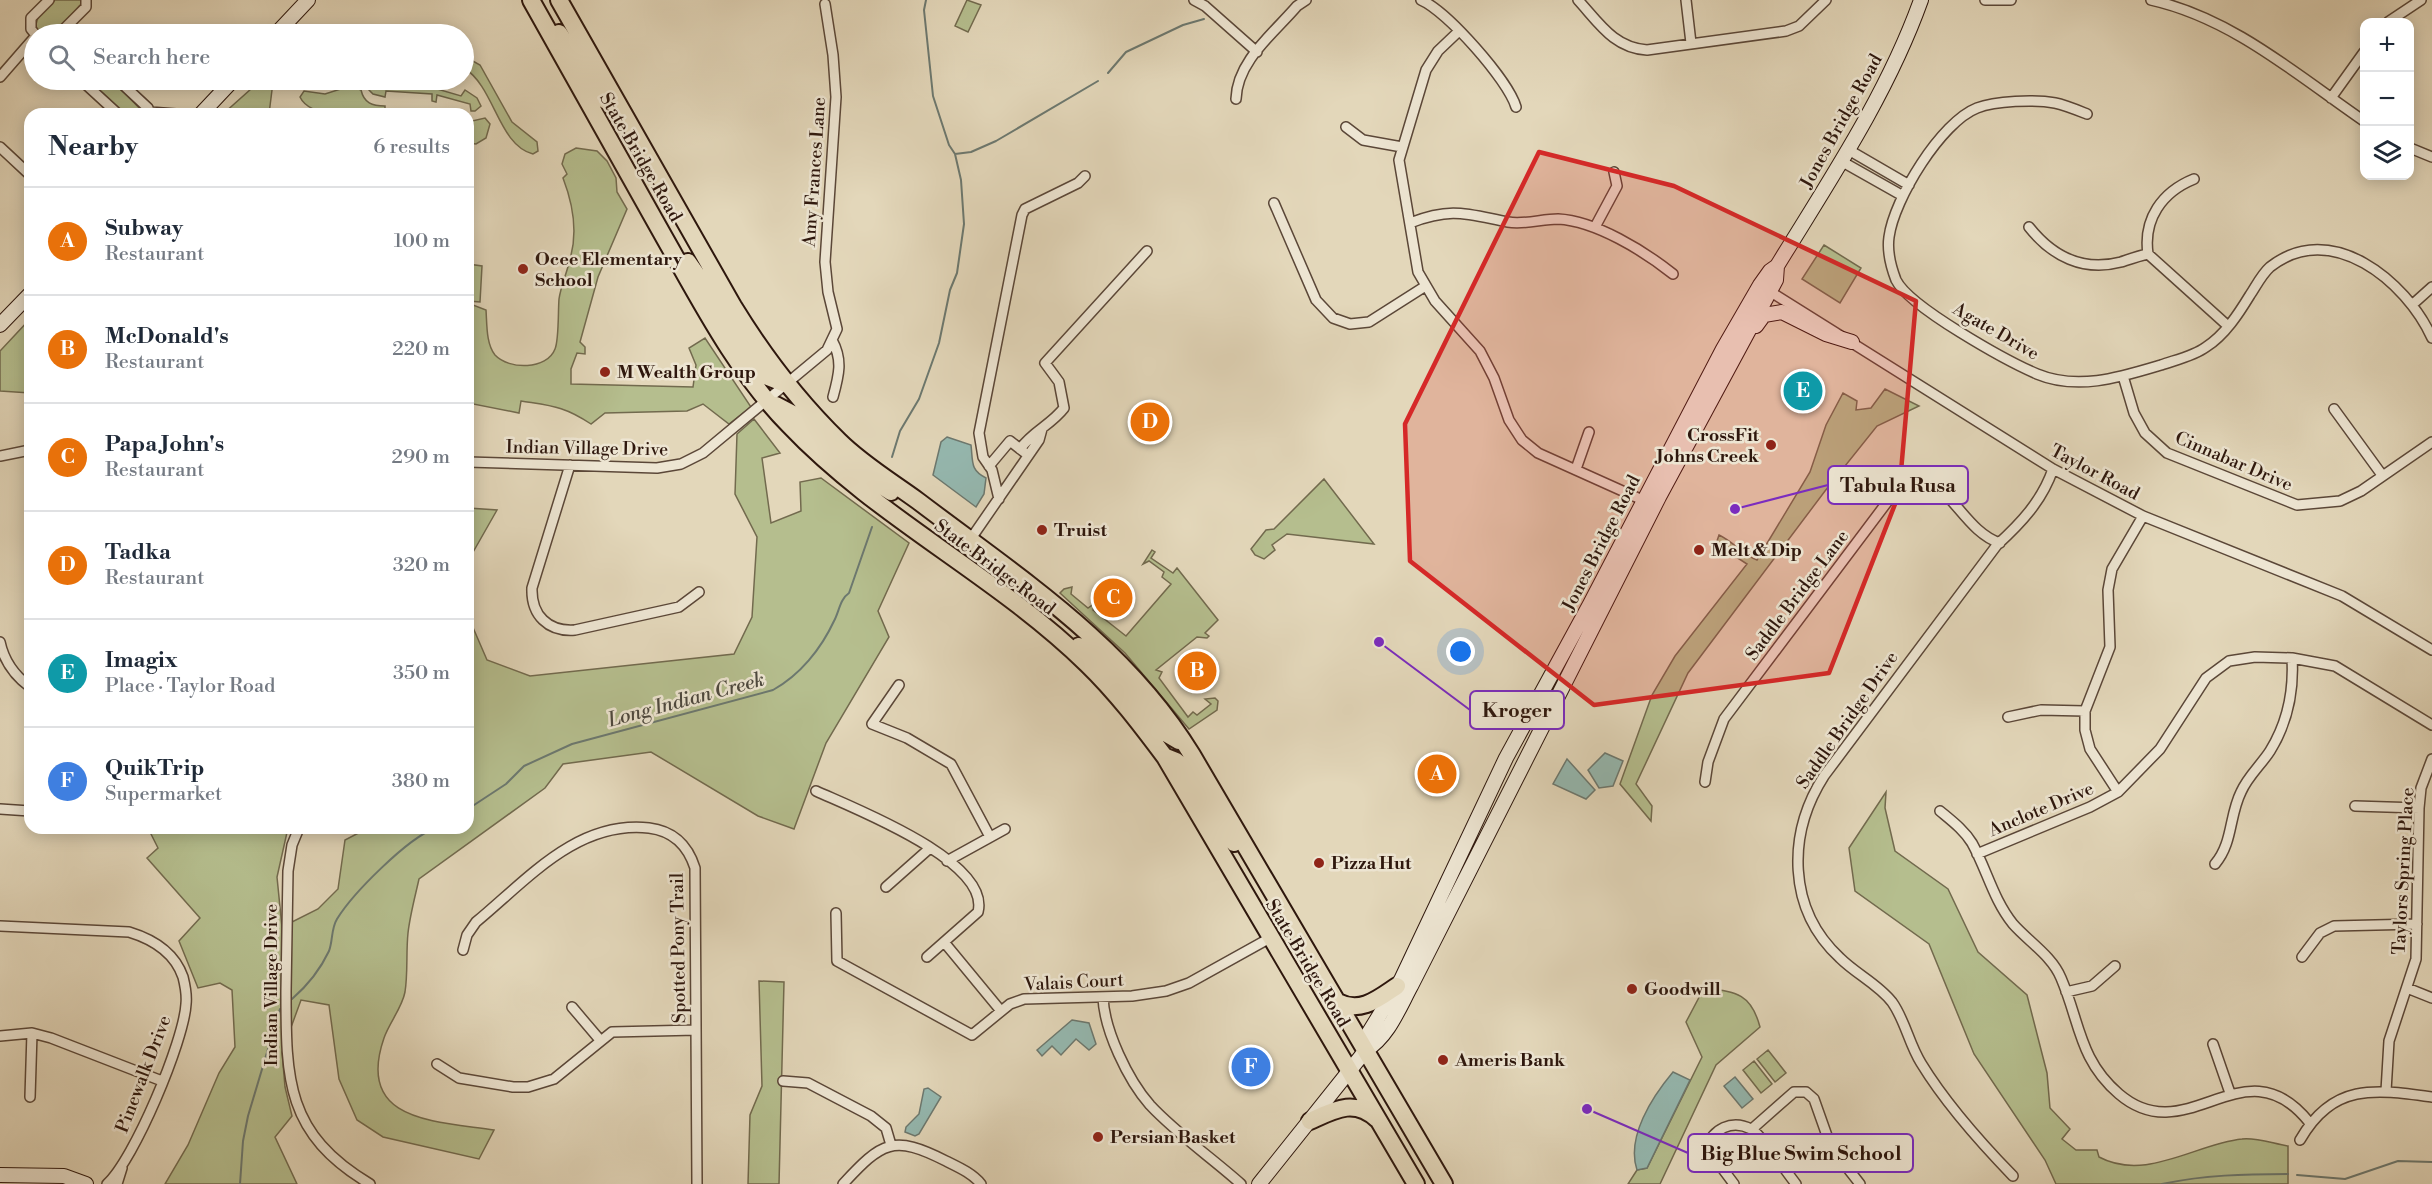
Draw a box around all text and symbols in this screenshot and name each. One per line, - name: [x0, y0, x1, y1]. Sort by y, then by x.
- map controls: [2360, 18, 2414, 180]
- button: +: [2360, 18, 2414, 72]
- search box: [24, 24, 474, 90]
- icon: search: [45, 41, 78, 74]
- text: Search here: [93, 44, 210, 71]
- street label: Jones Bridge Road: [1795, 49, 1888, 193]
- button: −: [2360, 72, 2414, 126]
- street label: State Bridge Road: [594, 88, 687, 227]
- street label: Amy Frances Lane: [798, 96, 831, 249]
- button: layers: [2360, 126, 2414, 180]
- text: Nearby: [48, 131, 138, 163]
- text: 6 results: [373, 135, 450, 160]
- text: Subway: [105, 215, 183, 242]
- text: A: [60, 229, 75, 254]
- text: 100 m: [394, 229, 450, 254]
- text: Restaurant: [105, 242, 204, 267]
- place label: Ocee Elementary School: [535, 248, 683, 292]
- marker: Ocee Elementary School: [516, 262, 530, 276]
- street label: Agate Drive: [1948, 297, 2043, 365]
- text: McDonald's: [105, 323, 229, 350]
- text: B: [60, 337, 75, 362]
- text: 220 m: [392, 337, 450, 362]
- text: Restaurant: [105, 350, 204, 375]
- place label: M Wealth Group: [617, 361, 756, 384]
- marker: M Wealth Group: [598, 365, 612, 379]
- pin: E: [1784, 368, 1822, 414]
- pin: D: [1130, 400, 1170, 444]
- place label: CrossFit Johns Creek: [1653, 424, 1760, 468]
- street label: Cinnabar Drive: [2172, 426, 2296, 497]
- text: Papa John's: [105, 431, 224, 458]
- street label: Indian Village Drive: [506, 436, 668, 461]
- marker: CrossFit Johns Creek: [1764, 438, 1778, 452]
- street label: Taylor Road: [2046, 439, 2144, 506]
- text: C: [60, 445, 75, 470]
- text: 290 m: [392, 445, 450, 470]
- text: Restaurant: [105, 458, 204, 483]
- callout: Tabula Rusa: [1828, 466, 1968, 504]
- street label: Jones Bridge Road: [1557, 471, 1646, 616]
- text: Tabula Rusa: [1840, 474, 1956, 499]
- street label: State Bridge Road: [930, 514, 1060, 621]
- place label: Truist: [1054, 519, 1107, 542]
- marker: Truist: [1035, 523, 1049, 537]
- street label: Saddle Bridge Lane: [1741, 525, 1854, 665]
- text: Tadka: [105, 539, 171, 566]
- place label: Melt & Dip: [1711, 539, 1802, 562]
- marker: Melt & Dip: [1692, 543, 1706, 557]
- text: D: [60, 553, 75, 578]
- text: 320 m: [393, 553, 450, 578]
- text: Restaurant: [105, 566, 204, 591]
- pin: C: [1094, 576, 1132, 620]
- your location: [1446, 637, 1475, 666]
- text: Imagix: [105, 647, 178, 674]
- street label: Saddle Bridge Drive: [1791, 647, 1903, 794]
- pin: B: [1178, 648, 1216, 694]
- text: E: [61, 661, 74, 686]
- text: 350 m: [393, 661, 450, 686]
- water label: Long Indian Creek: [604, 667, 768, 734]
- text: Place · Taylor Road: [105, 674, 275, 699]
- callout: Kroger: [1470, 691, 1564, 729]
- text: Kroger: [1482, 699, 1552, 724]
- pin: A: [1418, 752, 1456, 796]
- text: QuikTrip: [105, 755, 205, 782]
- text: F: [60, 769, 75, 794]
- text: 380 m: [392, 769, 450, 794]
- street label: Anclote Drive: [1984, 777, 2097, 842]
- text: Supermarket: [105, 782, 222, 807]
- street label: Taylors Spring Place: [2388, 787, 2419, 955]
- place label: Pizza Hut: [1331, 852, 1412, 875]
- marker: Pizza Hut: [1312, 856, 1326, 870]
- street label: Spotted Pony Trail: [666, 872, 691, 1023]
- street label: State Bridge Road: [1260, 895, 1355, 1032]
- street label: Indian Village Drive: [260, 904, 283, 1066]
- street label: Valais Court: [1023, 968, 1125, 997]
- place label: Goodwill: [1644, 978, 1721, 1001]
- marker: Goodwill: [1625, 982, 1639, 996]
- street label: Pinewalk Drive: [111, 1012, 176, 1136]
- pin: F: [1232, 1044, 1270, 1090]
- place label: Ameris Bank: [1454, 1049, 1566, 1072]
- marker: Ameris Bank: [1436, 1053, 1450, 1067]
- place label: Persian Basket: [1110, 1126, 1236, 1149]
- marker: Persian Basket: [1091, 1130, 1105, 1144]
- callout: Big Blue Swim School: [1688, 1134, 1913, 1172]
- text: Big Blue Swim School: [1701, 1142, 1902, 1167]

